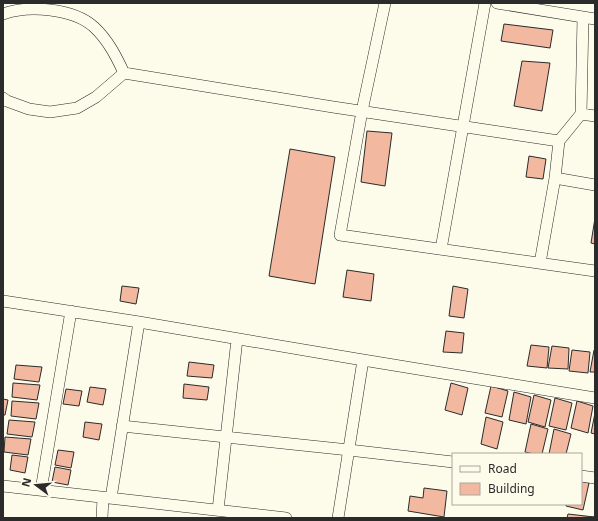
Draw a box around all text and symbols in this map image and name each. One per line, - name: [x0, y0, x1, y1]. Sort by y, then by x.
- legend: [452, 453, 582, 505]
- text: Road: [488, 460, 517, 477]
- north arrow: [16, 465, 56, 505]
- text: N: [17, 476, 34, 488]
- text: Building: [488, 480, 535, 497]

